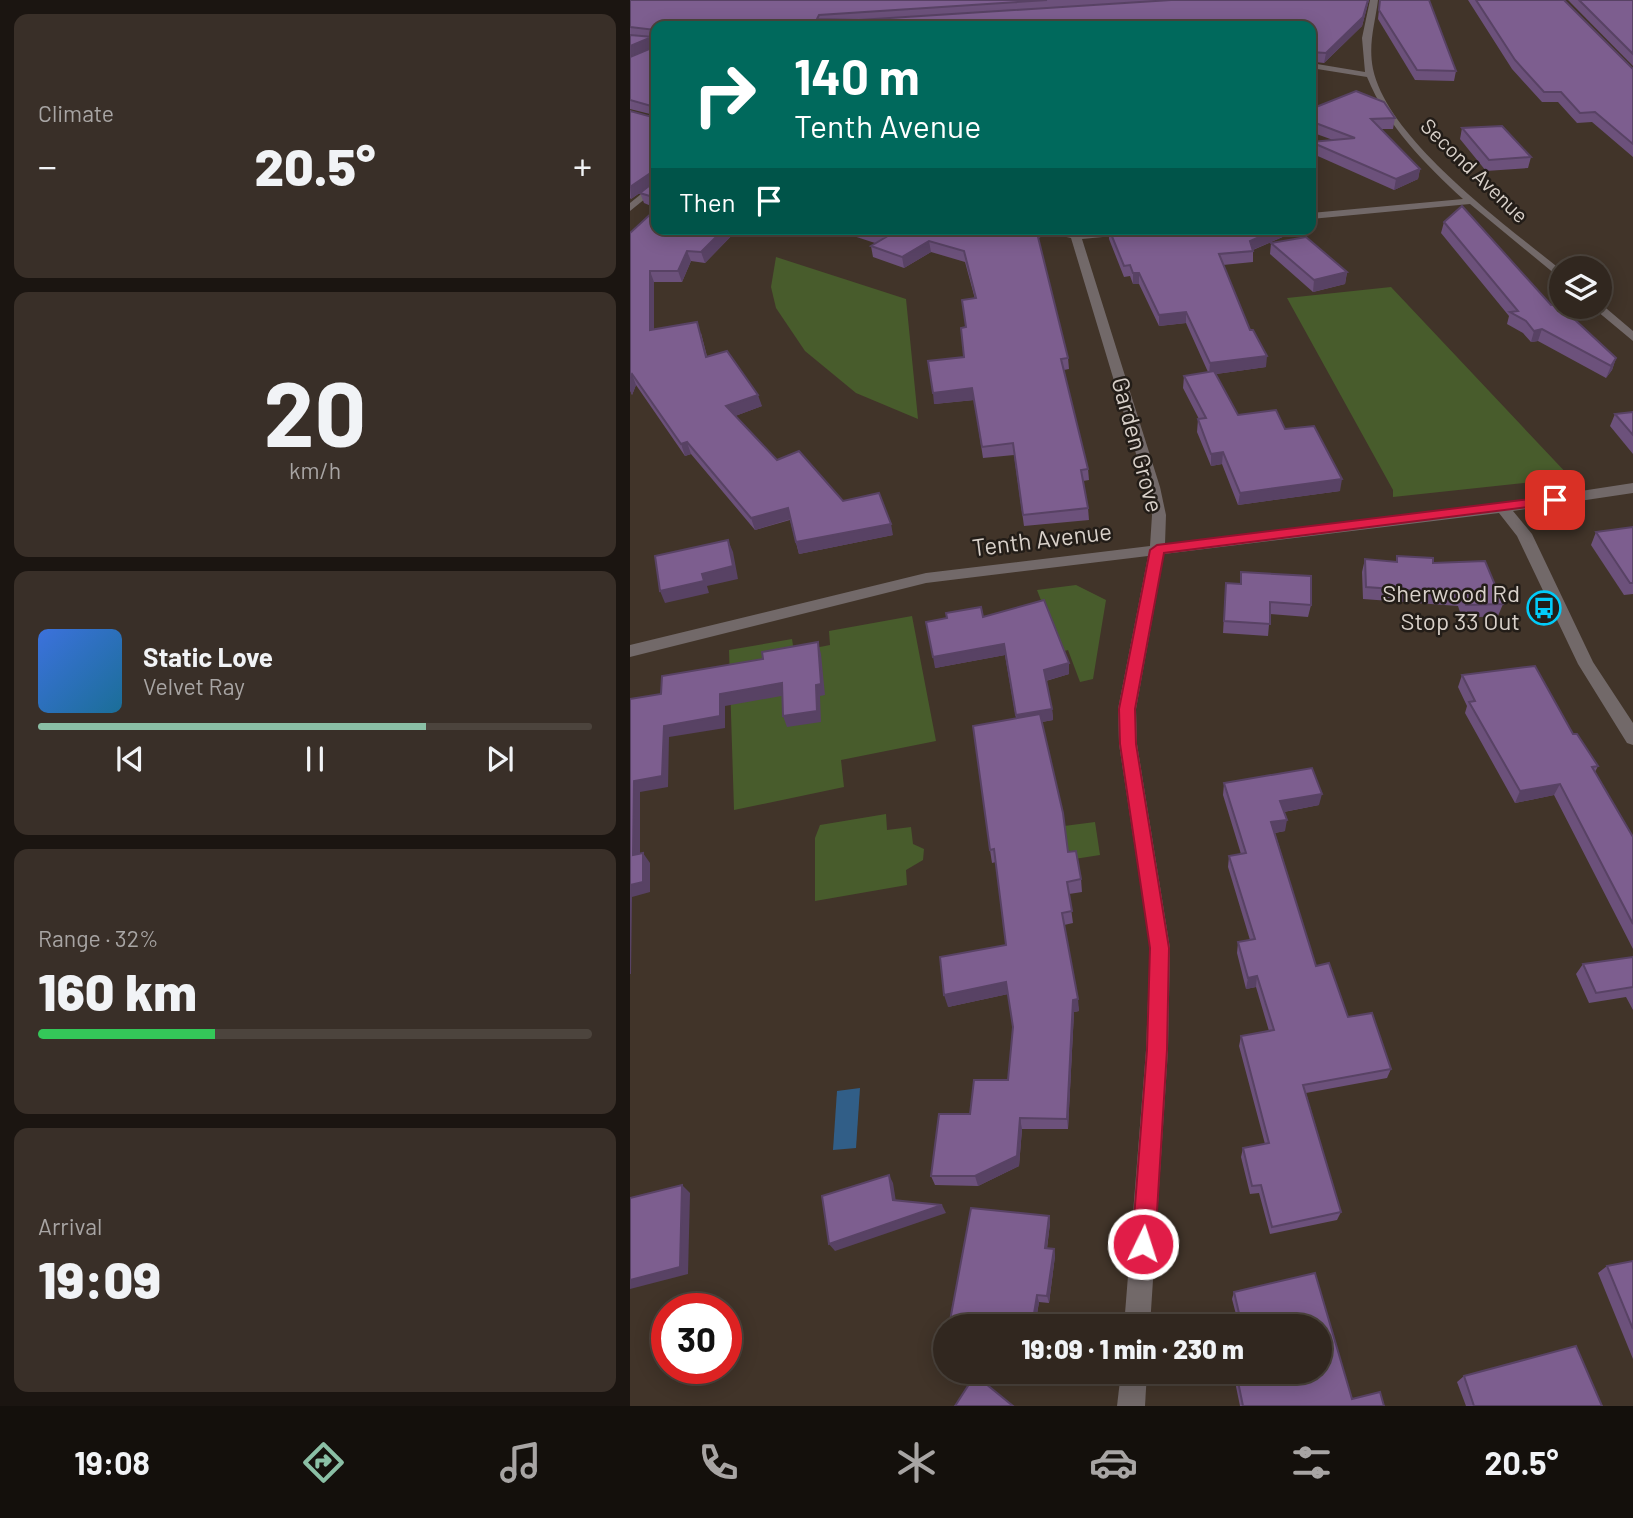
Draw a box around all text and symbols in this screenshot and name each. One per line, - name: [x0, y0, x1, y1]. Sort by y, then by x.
- text: 140 m: [794, 46, 920, 105]
- icon: right: [679, 49, 770, 140]
- text: Climate: [38, 99, 114, 127]
- text: Tenth Avenue: [794, 106, 981, 144]
- street label: Second Avenue: [1416, 113, 1534, 227]
- text: 20.5°: [254, 134, 376, 196]
- text: −: [38, 142, 57, 188]
- text: +: [573, 142, 592, 188]
- icon: arrive: [750, 182, 788, 220]
- text: Then: [679, 186, 736, 217]
- map controls: [1549, 256, 1612, 319]
- button: layers: [1549, 256, 1612, 319]
- text: 20: [264, 356, 366, 465]
- street label: Garden Grove: [1106, 374, 1170, 515]
- text: km/h: [289, 456, 341, 484]
- pin: [1525, 470, 1585, 530]
- icon: arrive: [1536, 481, 1574, 519]
- street label: Tenth Avenue: [970, 516, 1113, 561]
- place label: Sherwood Rd Stop 33 Out: [1382, 578, 1520, 635]
- bus stop icon: Sherwood Rd Stop 33 Out: [1525, 589, 1563, 627]
- text: Static Love: [143, 641, 273, 672]
- text: Velvet Ray: [143, 672, 245, 700]
- icon: previous: [111, 740, 149, 778]
- icon: pause: [296, 740, 334, 778]
- icon: next: [481, 740, 519, 778]
- text: Range · 32%: [38, 924, 159, 952]
- text: 160 km: [38, 959, 197, 1021]
- position arrow: [1106, 1207, 1180, 1281]
- text: Arrival: [38, 1212, 102, 1240]
- text: 19:09: [38, 1247, 161, 1309]
- speed limit sign: 30: [651, 1293, 742, 1384]
- text: 19:09 · 1 min · 230 m: [1021, 1333, 1244, 1364]
- icon: directions: [299, 1438, 348, 1487]
- icon: music: [496, 1438, 545, 1487]
- icon: phone: [694, 1438, 743, 1487]
- icon: climate: [892, 1438, 941, 1487]
- icon: car: [1089, 1438, 1138, 1487]
- icon: filters: [1287, 1438, 1336, 1487]
- text: 19:08: [74, 1443, 150, 1481]
- text: 20.5°: [1485, 1443, 1559, 1481]

